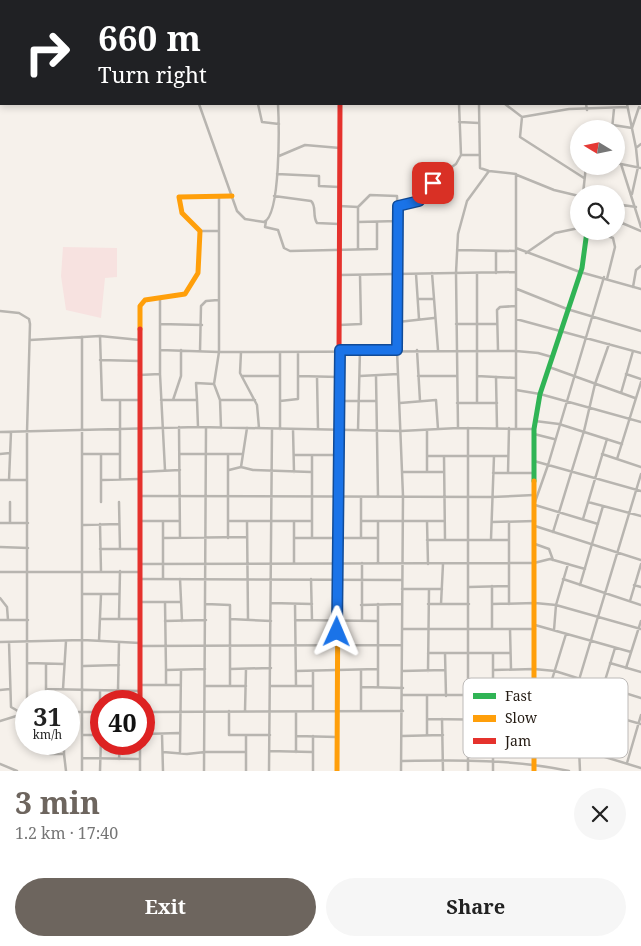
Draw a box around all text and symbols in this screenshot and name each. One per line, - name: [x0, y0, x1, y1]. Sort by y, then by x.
- text: 660 m: [98, 14, 201, 61]
- icon: right: [15, 20, 80, 85]
- text: Turn right: [98, 59, 207, 89]
- north arrow: [570, 120, 625, 175]
- map controls: [570, 120, 625, 240]
- pin: [412, 162, 454, 204]
- icon: arrive: [419, 169, 447, 197]
- button: search: [570, 185, 625, 240]
- position arrow: [310, 605, 362, 657]
- legend: [463, 678, 628, 758]
- text: Fast: [505, 686, 532, 705]
- speed limit sign: 40: [90, 690, 155, 755]
- text: 31: [33, 699, 62, 733]
- text: Slow: [505, 708, 538, 727]
- text: km/h: [33, 726, 62, 743]
- text: Jam: [504, 731, 531, 750]
- text: 3 min: [15, 782, 100, 823]
- button: close: [574, 788, 626, 840]
- text: 1.2 km · 17:40: [15, 822, 118, 844]
- button: Exit: [15, 878, 316, 936]
- button: Share: [326, 878, 626, 936]

